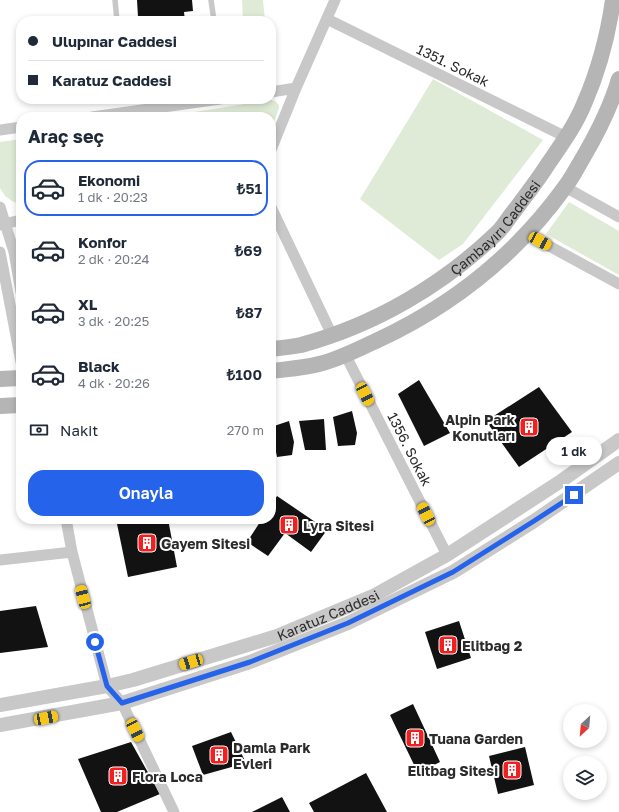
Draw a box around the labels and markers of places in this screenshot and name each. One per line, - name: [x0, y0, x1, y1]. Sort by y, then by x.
- place label: Alpin Park Konutları: [445, 411, 515, 444]
- building icon: Alpin Park Konutları: [518, 416, 540, 438]
- building icon: Lyra Sitesi: [278, 514, 300, 536]
- place label: Lyra Sitesi: [303, 517, 374, 534]
- building icon: Gayem Sitesi: [136, 532, 158, 554]
- place label: Gayem Sitesi: [161, 535, 250, 552]
- building icon: Elitbağ 2: [437, 634, 459, 656]
- place label: Elitbağ 2: [462, 637, 523, 654]
- building icon: Tuana Garden: [404, 727, 426, 749]
- place label: Tuana Garden: [429, 730, 523, 747]
- place label: Damla Park Evleri: [233, 739, 311, 772]
- building icon: Damla Park Evleri: [208, 744, 230, 766]
- building icon: Elitbağ Sitesi: [501, 759, 523, 781]
- place label: Elitbağ Sitesi: [408, 762, 498, 779]
- building icon: Flora Loca: [107, 765, 129, 787]
- place label: Flora Loca: [132, 768, 203, 785]

